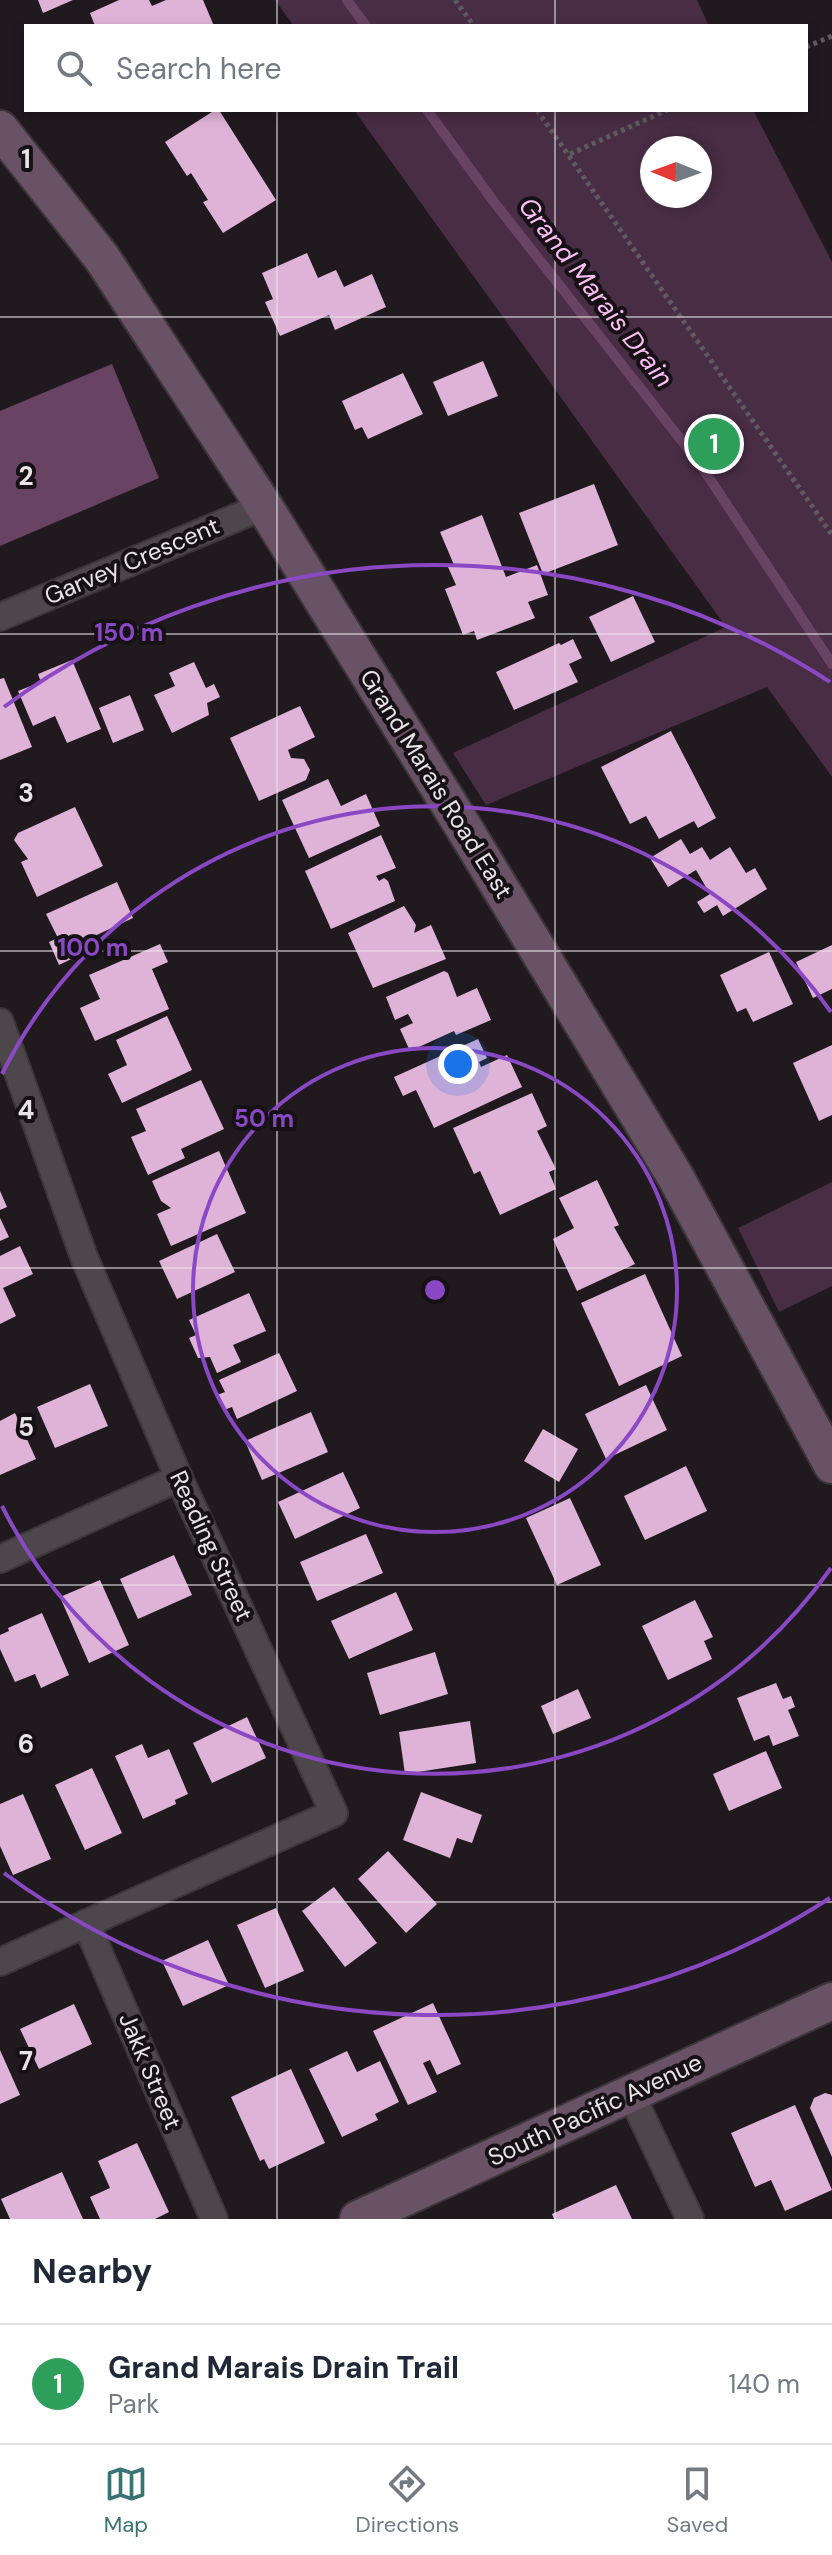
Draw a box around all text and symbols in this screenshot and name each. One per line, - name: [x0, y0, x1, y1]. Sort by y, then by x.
- search box: [24, 24, 808, 112]
- icon: search: [52, 46, 96, 90]
- text: Search here: [116, 49, 282, 88]
- north arrow: [640, 136, 712, 208]
- text: 1: [21, 142, 31, 176]
- water label: Grand Marais Drain: [511, 190, 681, 394]
- pin: 1: [688, 414, 740, 474]
- text: 2: [18, 459, 34, 493]
- street label: Garvey Crescent: [40, 510, 224, 611]
- text: 150 m: [95, 617, 163, 648]
- street label: Grand Marais Road East: [353, 663, 520, 904]
- text: 3: [18, 776, 34, 810]
- text: 100 m: [58, 932, 128, 963]
- your location: [438, 1044, 478, 1084]
- text: 4: [18, 1093, 34, 1127]
- text: 50 m: [234, 1103, 294, 1134]
- centre of rings: [421, 1276, 449, 1304]
- text: 5: [18, 1410, 34, 1444]
- street label: Reading Street: [163, 1466, 260, 1626]
- text: 6: [18, 1727, 34, 1761]
- street label: Jakk Street: [112, 2008, 189, 2134]
- text: 7: [19, 2044, 33, 2078]
- street label: South Pacific Avenue: [483, 2046, 707, 2173]
- text: Nearby: [32, 2249, 152, 2294]
- text: Grand Marais Drain Trail: [108, 2348, 459, 2387]
- text: 1: [53, 2367, 63, 2401]
- text: 140 m: [728, 2367, 800, 2401]
- text: Park: [108, 2387, 159, 2421]
- tab: Map: [104, 2462, 148, 2539]
- tab: Directions: [356, 2462, 459, 2539]
- tab: Saved: [667, 2462, 728, 2539]

